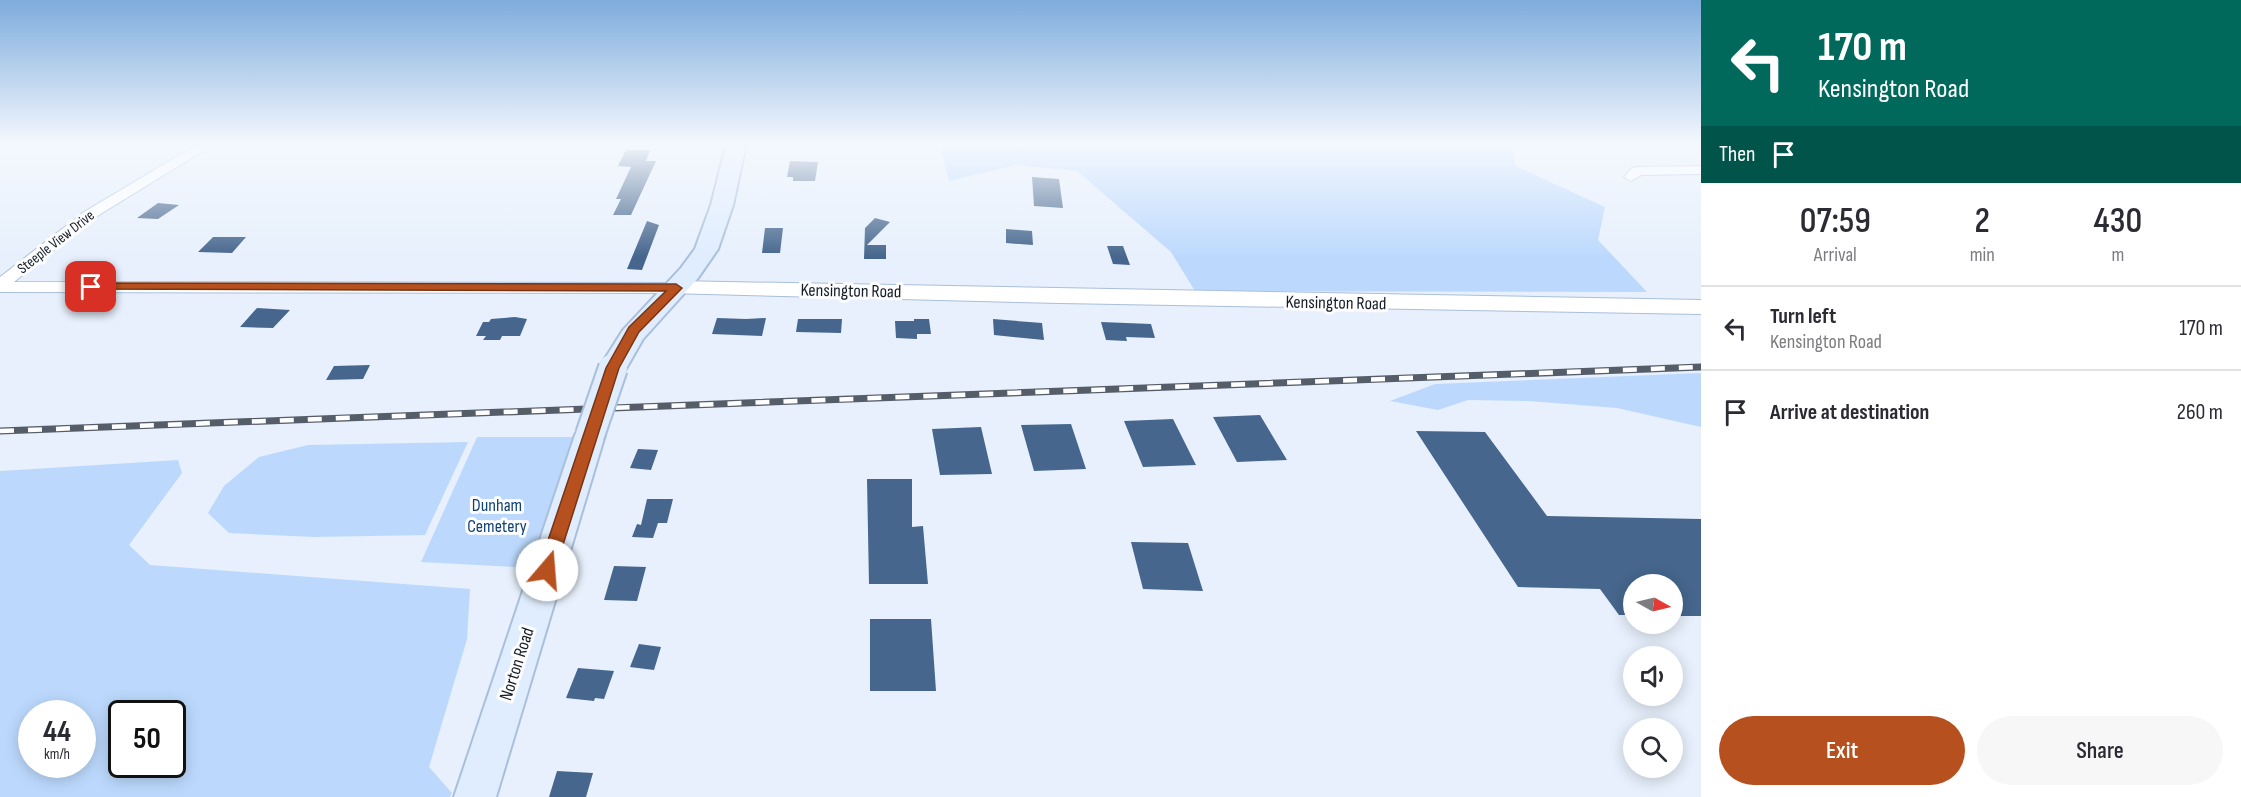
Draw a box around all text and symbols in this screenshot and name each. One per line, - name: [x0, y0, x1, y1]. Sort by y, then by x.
- text: 170 m: [1818, 22, 1907, 73]
- icon: left: [1719, 24, 1797, 102]
- text: Kensington Road: [1818, 73, 1969, 105]
- icon: arrive: [1767, 138, 1800, 171]
- text: Then: [1719, 141, 1755, 168]
- text: 07:59: [1800, 200, 1871, 243]
- text: 2: [1975, 200, 1990, 243]
- text: 430: [2094, 200, 2142, 243]
- street label: Steeple View Drive: [14, 206, 98, 278]
- text: Arrival: [1814, 243, 1857, 267]
- text: min: [1970, 243, 1995, 267]
- text: m: [2111, 243, 2124, 267]
- pin: [65, 261, 116, 312]
- icon: arrive: [74, 270, 107, 303]
- street label: Kensington Road: [800, 280, 902, 302]
- street label: Kensington Road: [1285, 292, 1387, 314]
- text: Turn left: [1770, 303, 1836, 330]
- icon: left: [1719, 312, 1752, 345]
- text: 170 m: [2179, 315, 2223, 342]
- text: Kensington Road: [1770, 330, 1882, 354]
- icon: arrive: [1719, 396, 1752, 429]
- text: Arrive at destination: [1770, 399, 1929, 426]
- text: 260 m: [2177, 399, 2223, 426]
- park label: Dunham Cemetery: [467, 495, 527, 537]
- position arrow: [515, 538, 579, 602]
- north arrow: [1623, 574, 1683, 634]
- map controls: [1623, 574, 1683, 778]
- street label: Norton Road: [495, 625, 539, 703]
- button: sound: [1623, 646, 1683, 706]
- speed limit sign: 50: [108, 700, 186, 778]
- text: 44: [43, 714, 71, 750]
- button: Exit: [1719, 716, 1965, 785]
- button: Share: [1977, 716, 2223, 785]
- button: search: [1623, 718, 1683, 778]
- text: km/h: [44, 745, 70, 764]

